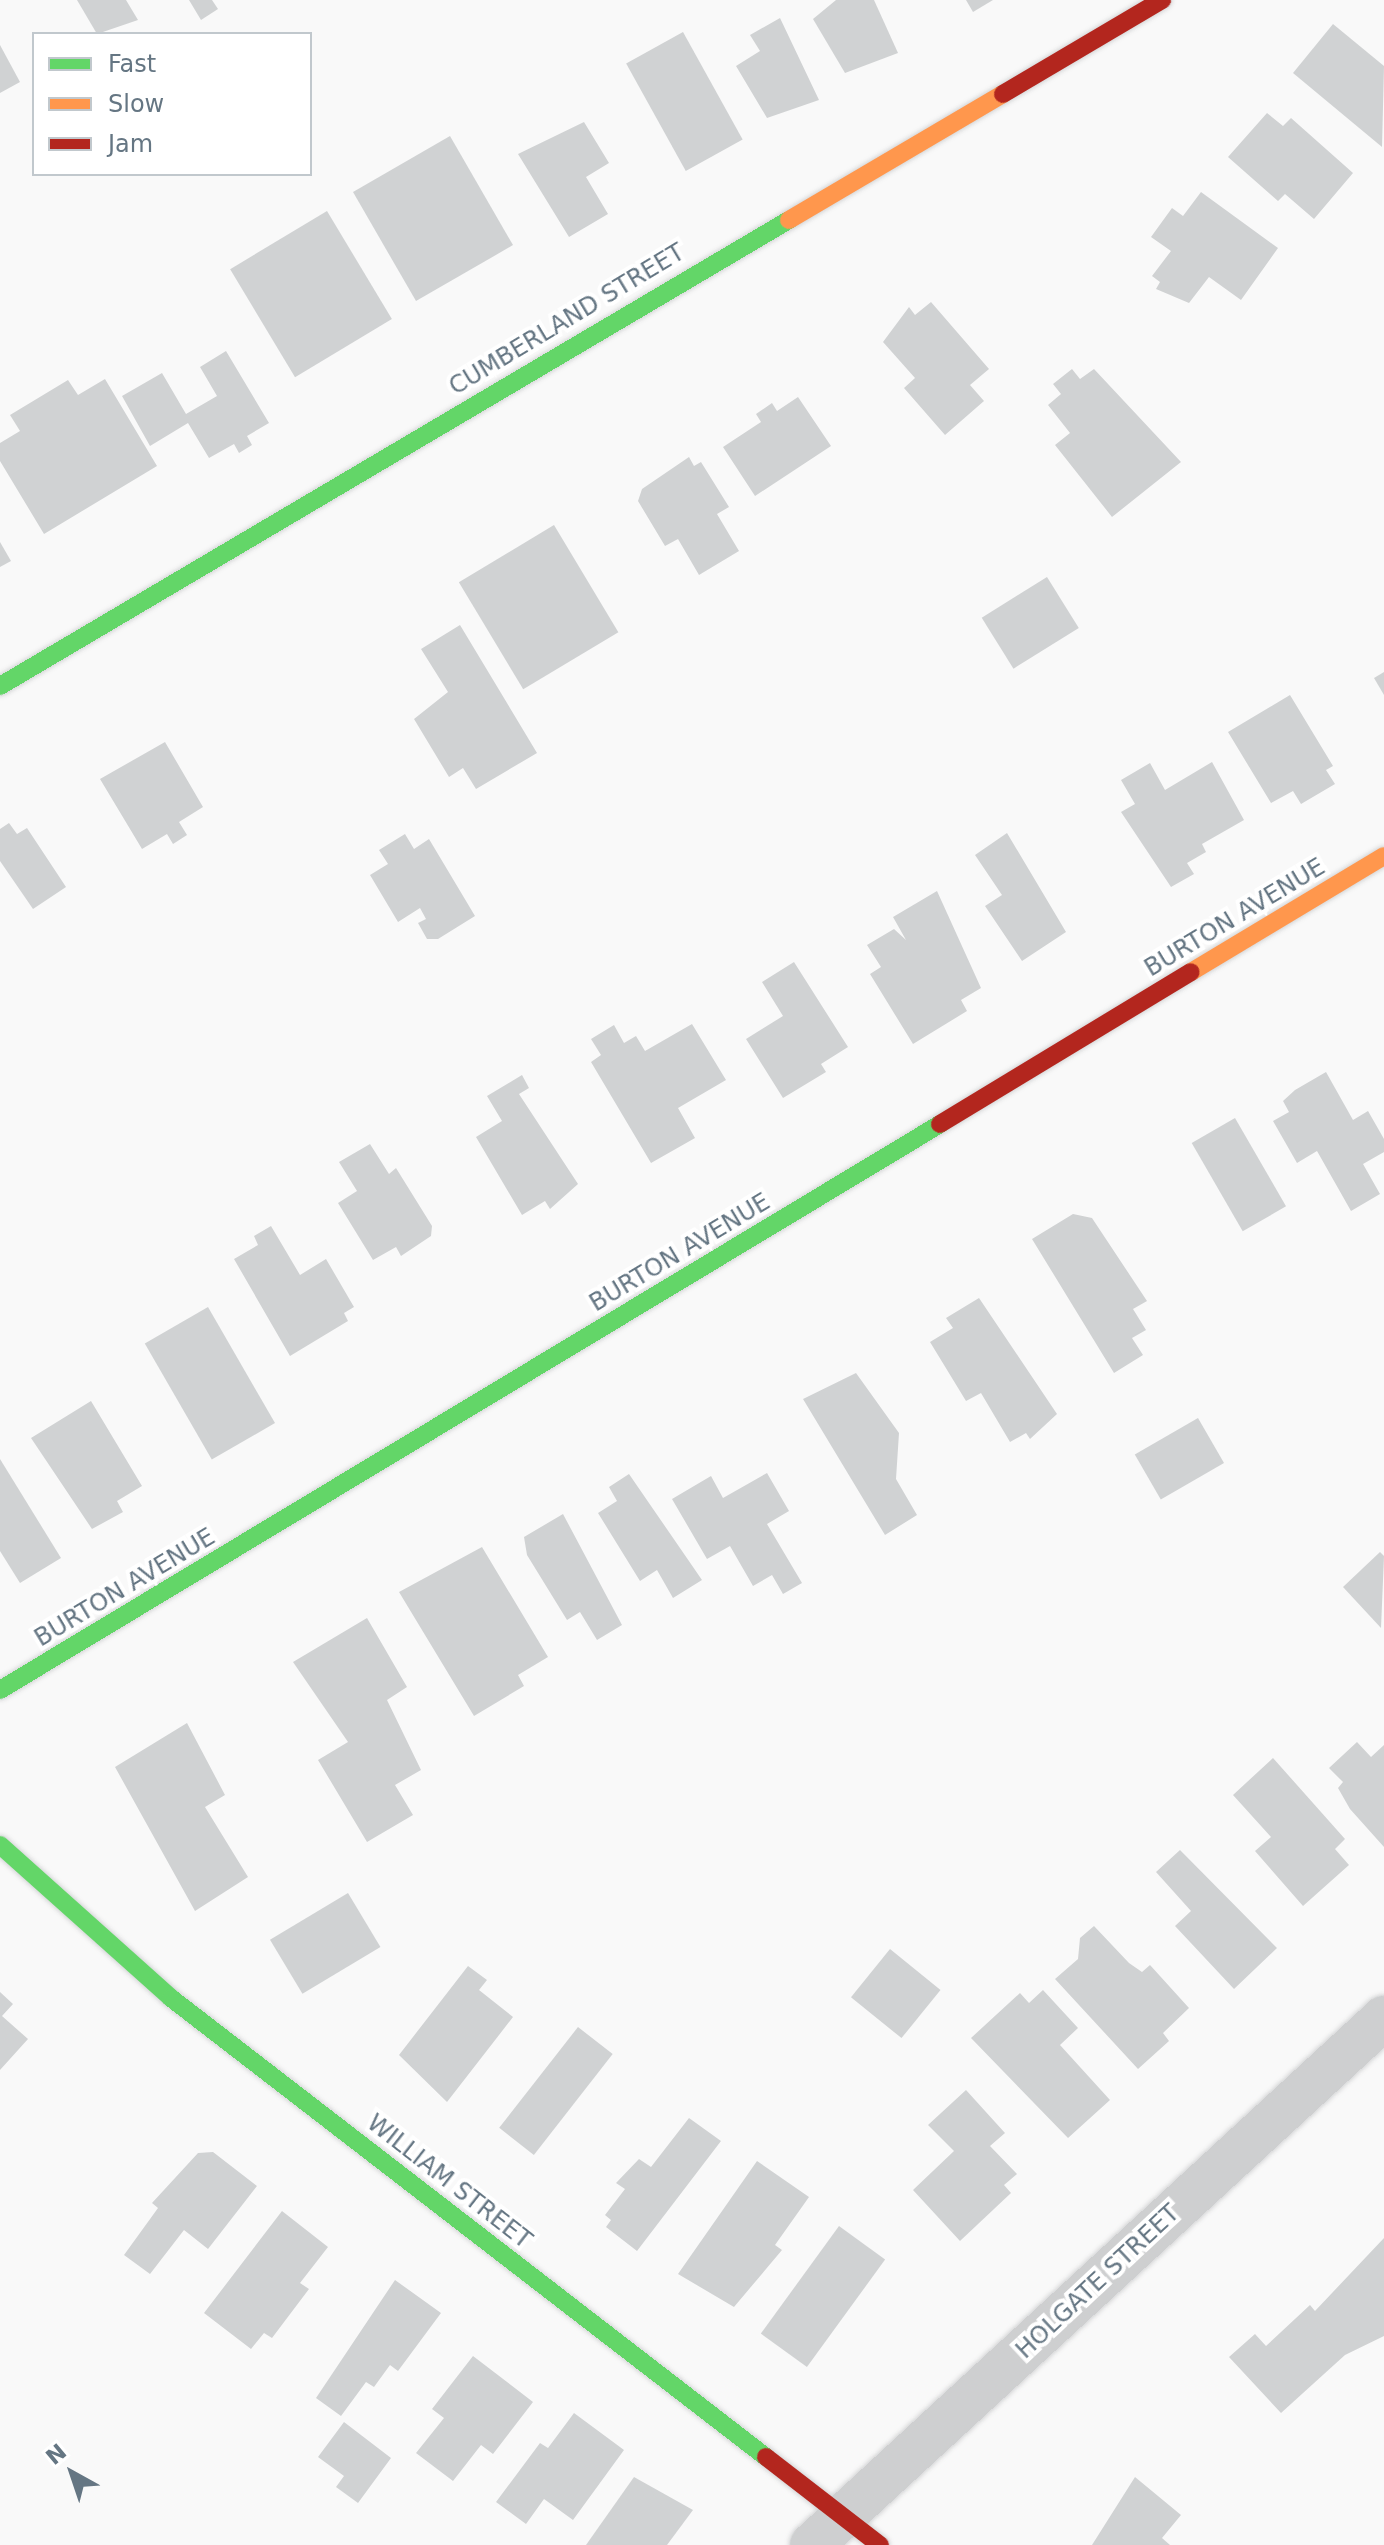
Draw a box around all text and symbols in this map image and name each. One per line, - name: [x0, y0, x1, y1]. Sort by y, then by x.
- legend: [32, 32, 312, 176]
- text: Fast: [108, 50, 156, 78]
- text: Slow: [108, 90, 164, 118]
- text: Jam: [108, 130, 153, 158]
- street label: CUMBERLAND STREET: [444, 238, 690, 402]
- street label: BURTON AVENUE: [1140, 853, 1330, 983]
- street label: BURTON AVENUE: [585, 1188, 775, 1318]
- street label: BURTON AVENUE: [30, 1523, 220, 1653]
- street label: WILLIAM STREET: [361, 2109, 537, 2255]
- street label: HOLGATE STREET: [1010, 2199, 1186, 2365]
- north arrow: [32, 2433, 112, 2513]
- text: N: [41, 2439, 71, 2470]

